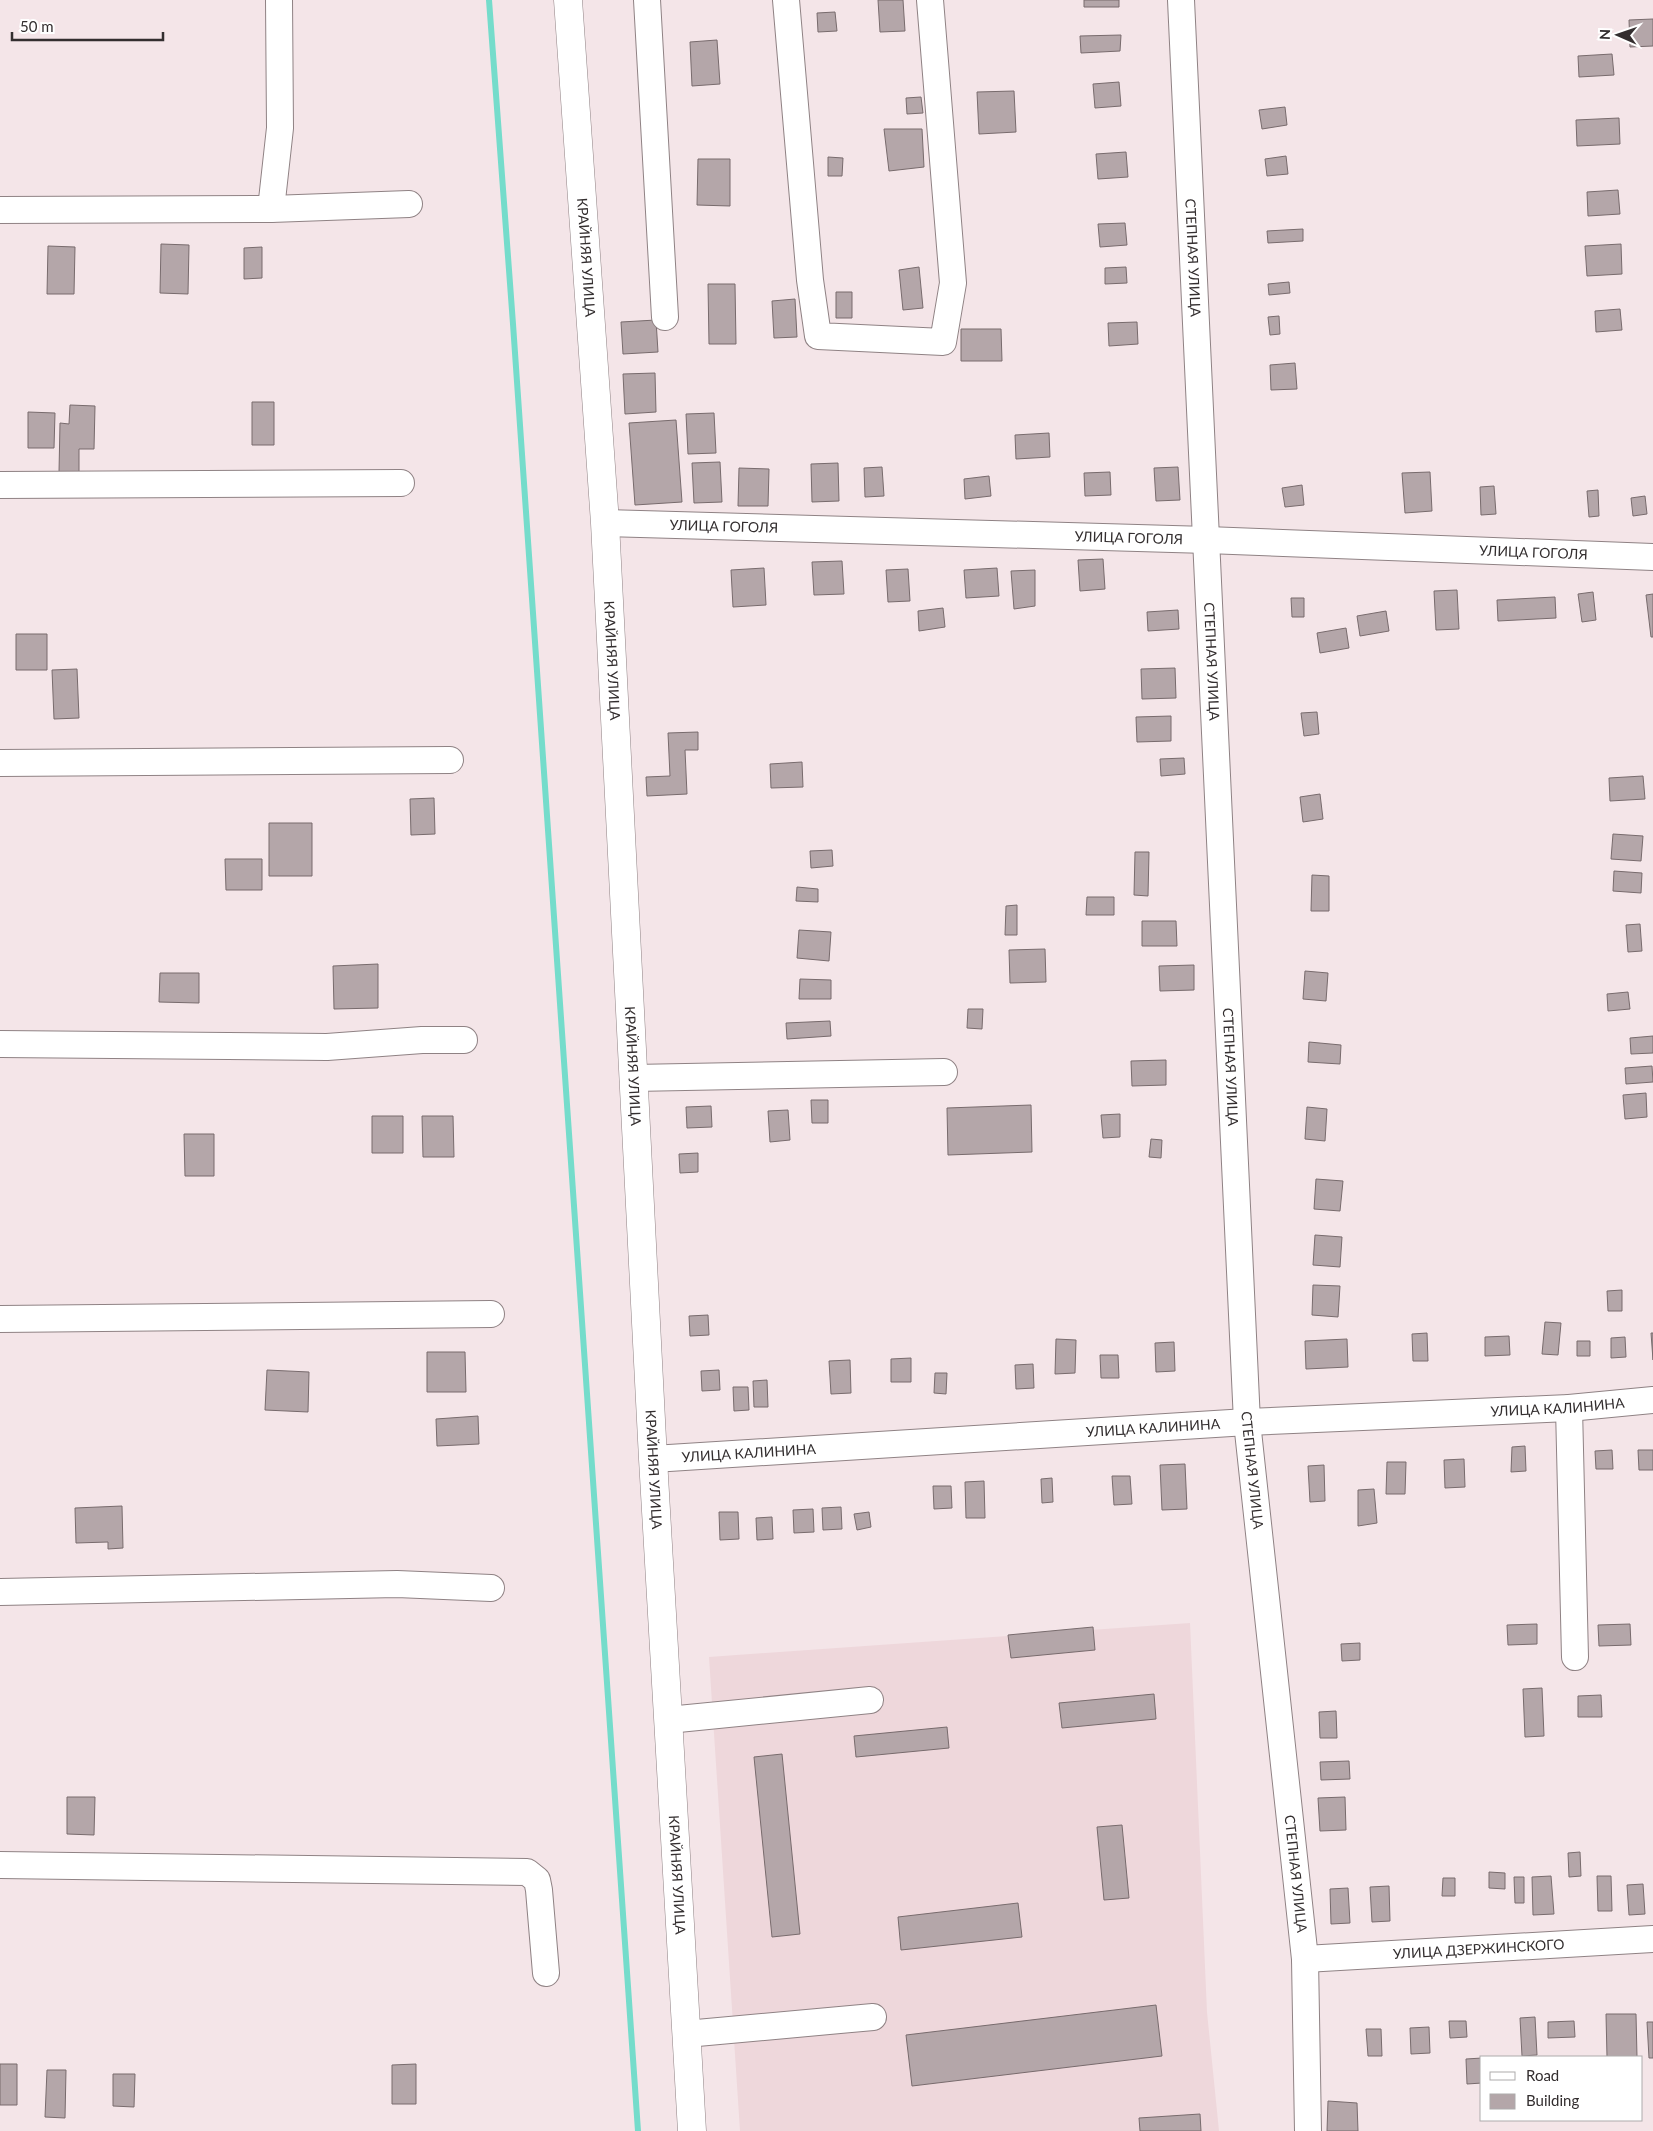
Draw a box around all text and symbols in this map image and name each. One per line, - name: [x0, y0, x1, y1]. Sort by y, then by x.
- scale bar: [12, 10, 164, 42]
- north arrow: [1593, 10, 1643, 60]
- text: 50 m: [20, 17, 54, 35]
- text: N: [1596, 29, 1613, 40]
- street label: КРАЙНЯЯ УЛИЦА: [574, 197, 599, 318]
- street label: СТЕПНАЯ УЛИЦА: [1182, 198, 1205, 318]
- street label: УЛИЦА ГОГОЛЯ: [669, 516, 778, 536]
- street label: УЛИЦА ГОГОЛЯ: [1074, 527, 1183, 547]
- street label: УЛИЦА ГОГОЛЯ: [1479, 541, 1588, 563]
- street label: КРАЙНЯЯ УЛИЦА: [601, 600, 624, 721]
- street label: СТЕПНАЯ УЛИЦА: [1201, 602, 1223, 721]
- street label: КРАЙНЯЯ УЛИЦА: [622, 1006, 645, 1127]
- street label: СТЕПНАЯ УЛИЦА: [1220, 1007, 1242, 1127]
- street label: УЛИЦА КАЛИНИНА: [1490, 1394, 1626, 1419]
- street label: КРАЙНЯЯ УЛИЦА: [642, 1409, 666, 1530]
- street label: СТЕПНАЯ УЛИЦА: [1239, 1411, 1268, 1530]
- street label: УЛИЦА КАЛИНИНА: [1085, 1415, 1221, 1440]
- street label: УЛИЦА КАЛИНИНА: [681, 1440, 817, 1465]
- street label: СТЕПНАЯ УЛИЦА: [1281, 1814, 1311, 1934]
- street label: КРАЙНЯЯ УЛИЦА: [666, 1815, 690, 1935]
- street label: УЛИЦА ДЗЕРЖИНСКОГО: [1392, 1935, 1565, 1962]
- legend: [1480, 2056, 1643, 2121]
- text: Road: [1526, 2066, 1559, 2084]
- text: Building: [1526, 2091, 1579, 2109]

